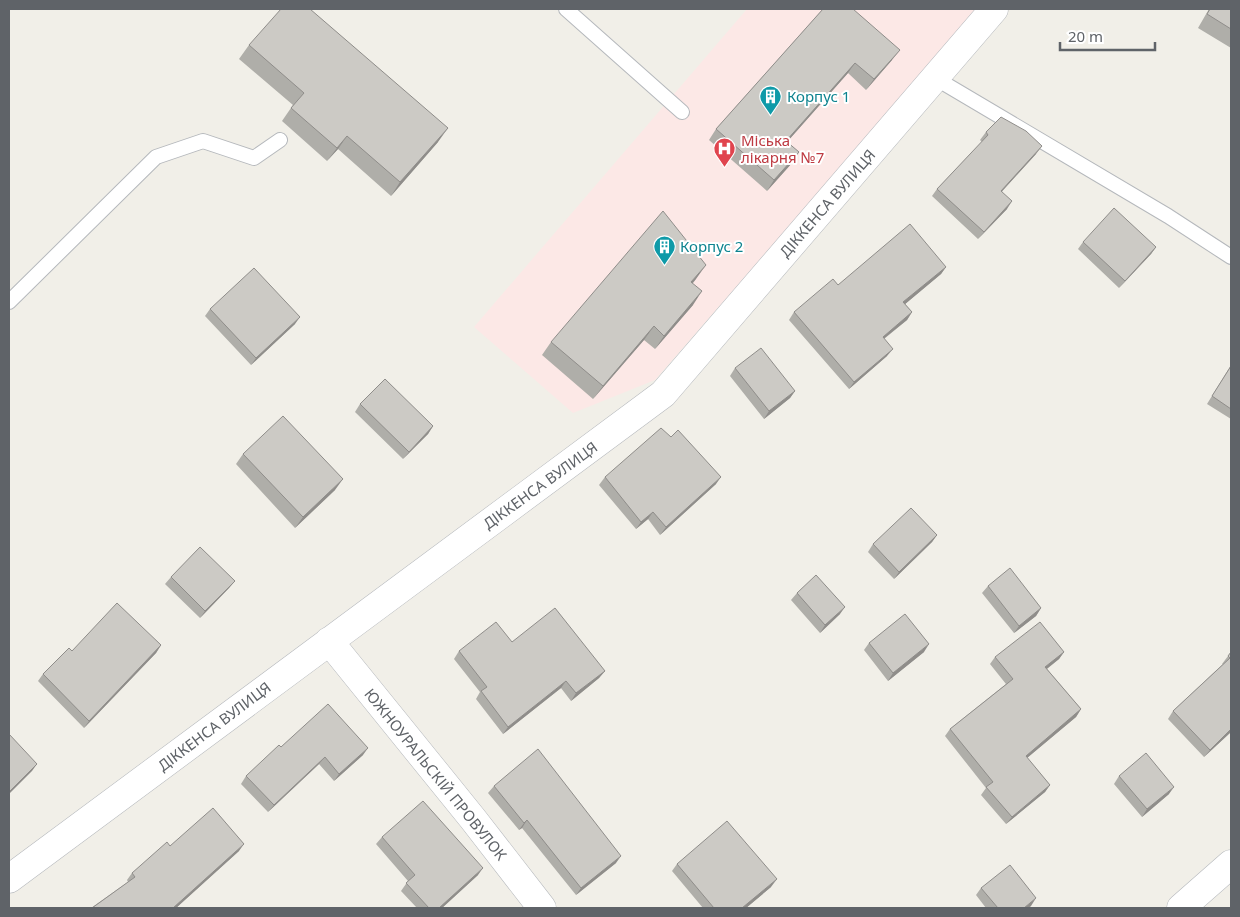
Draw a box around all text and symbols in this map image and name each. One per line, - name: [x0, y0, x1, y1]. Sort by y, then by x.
- scale bar: [1060, 20, 1155, 52]
- text: 20 m: [1068, 26, 1103, 46]
- building icon: Корпус 1: [759, 84, 783, 115]
- place label: Корпус 1: [787, 86, 850, 106]
- place label: Міська лікарня №7: [741, 130, 824, 167]
- hospital icon: Міська лікарня №7: [713, 137, 737, 168]
- street label: ДІККЕНСА ВУЛИЦЯ: [775, 145, 879, 261]
- building icon: Корпус 2: [652, 234, 676, 265]
- place label: Корпус 2: [680, 236, 743, 256]
- street label: ДІККЕНСА ВУЛИЦЯ: [479, 437, 601, 533]
- street label: ДІККЕНСА ВУЛИЦЯ: [153, 677, 275, 775]
- street label: ЮЖНОУРАЛЬСКІЙ ПРОВУЛОК: [360, 684, 512, 865]

